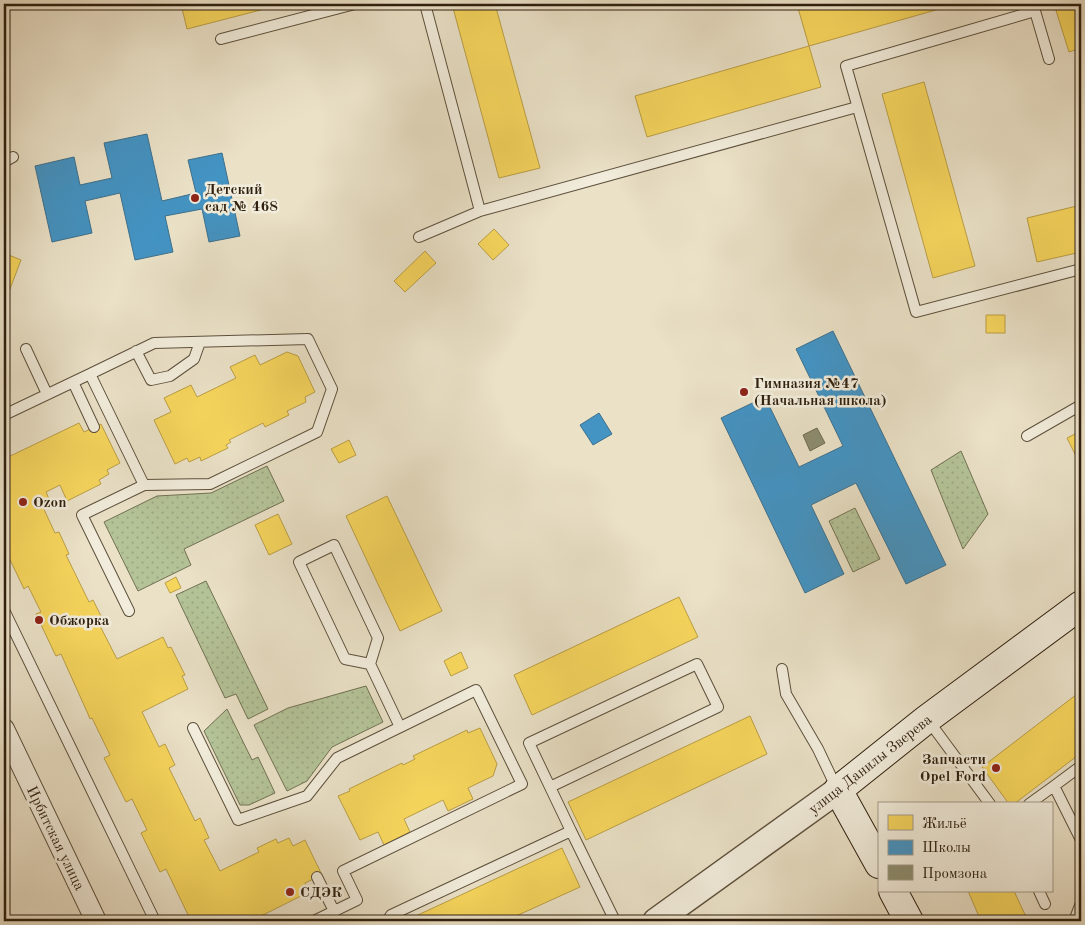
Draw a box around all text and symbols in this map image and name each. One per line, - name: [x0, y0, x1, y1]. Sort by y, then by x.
- place label: Детский сад № 468: [205, 183, 278, 215]
- marker: Детский сад № 468: [189, 192, 201, 204]
- place label: Гимназия №47 (Начальная школа): [754, 377, 886, 409]
- marker: Гимназия №47 (Начальная школа): [738, 386, 750, 398]
- marker: Ozon: [17, 496, 29, 508]
- place label: Ozon: [33, 496, 66, 511]
- marker: Обжорка: [33, 614, 45, 626]
- place label: Обжорка: [49, 614, 110, 629]
- street label: улица Данилы Зверева: [807, 712, 936, 818]
- place label: Запчасти Opel Ford: [920, 753, 986, 785]
- marker: Запчасти Opel Ford: [990, 762, 1002, 774]
- street label: Ирбитская улица: [23, 784, 87, 894]
- legend: [878, 802, 1052, 892]
- text: Жильё: [922, 817, 967, 832]
- text: Школы: [922, 841, 971, 856]
- text: Промзона: [922, 867, 988, 882]
- marker: СДЭК: [284, 886, 296, 898]
- place label: СДЭК: [300, 886, 342, 901]

